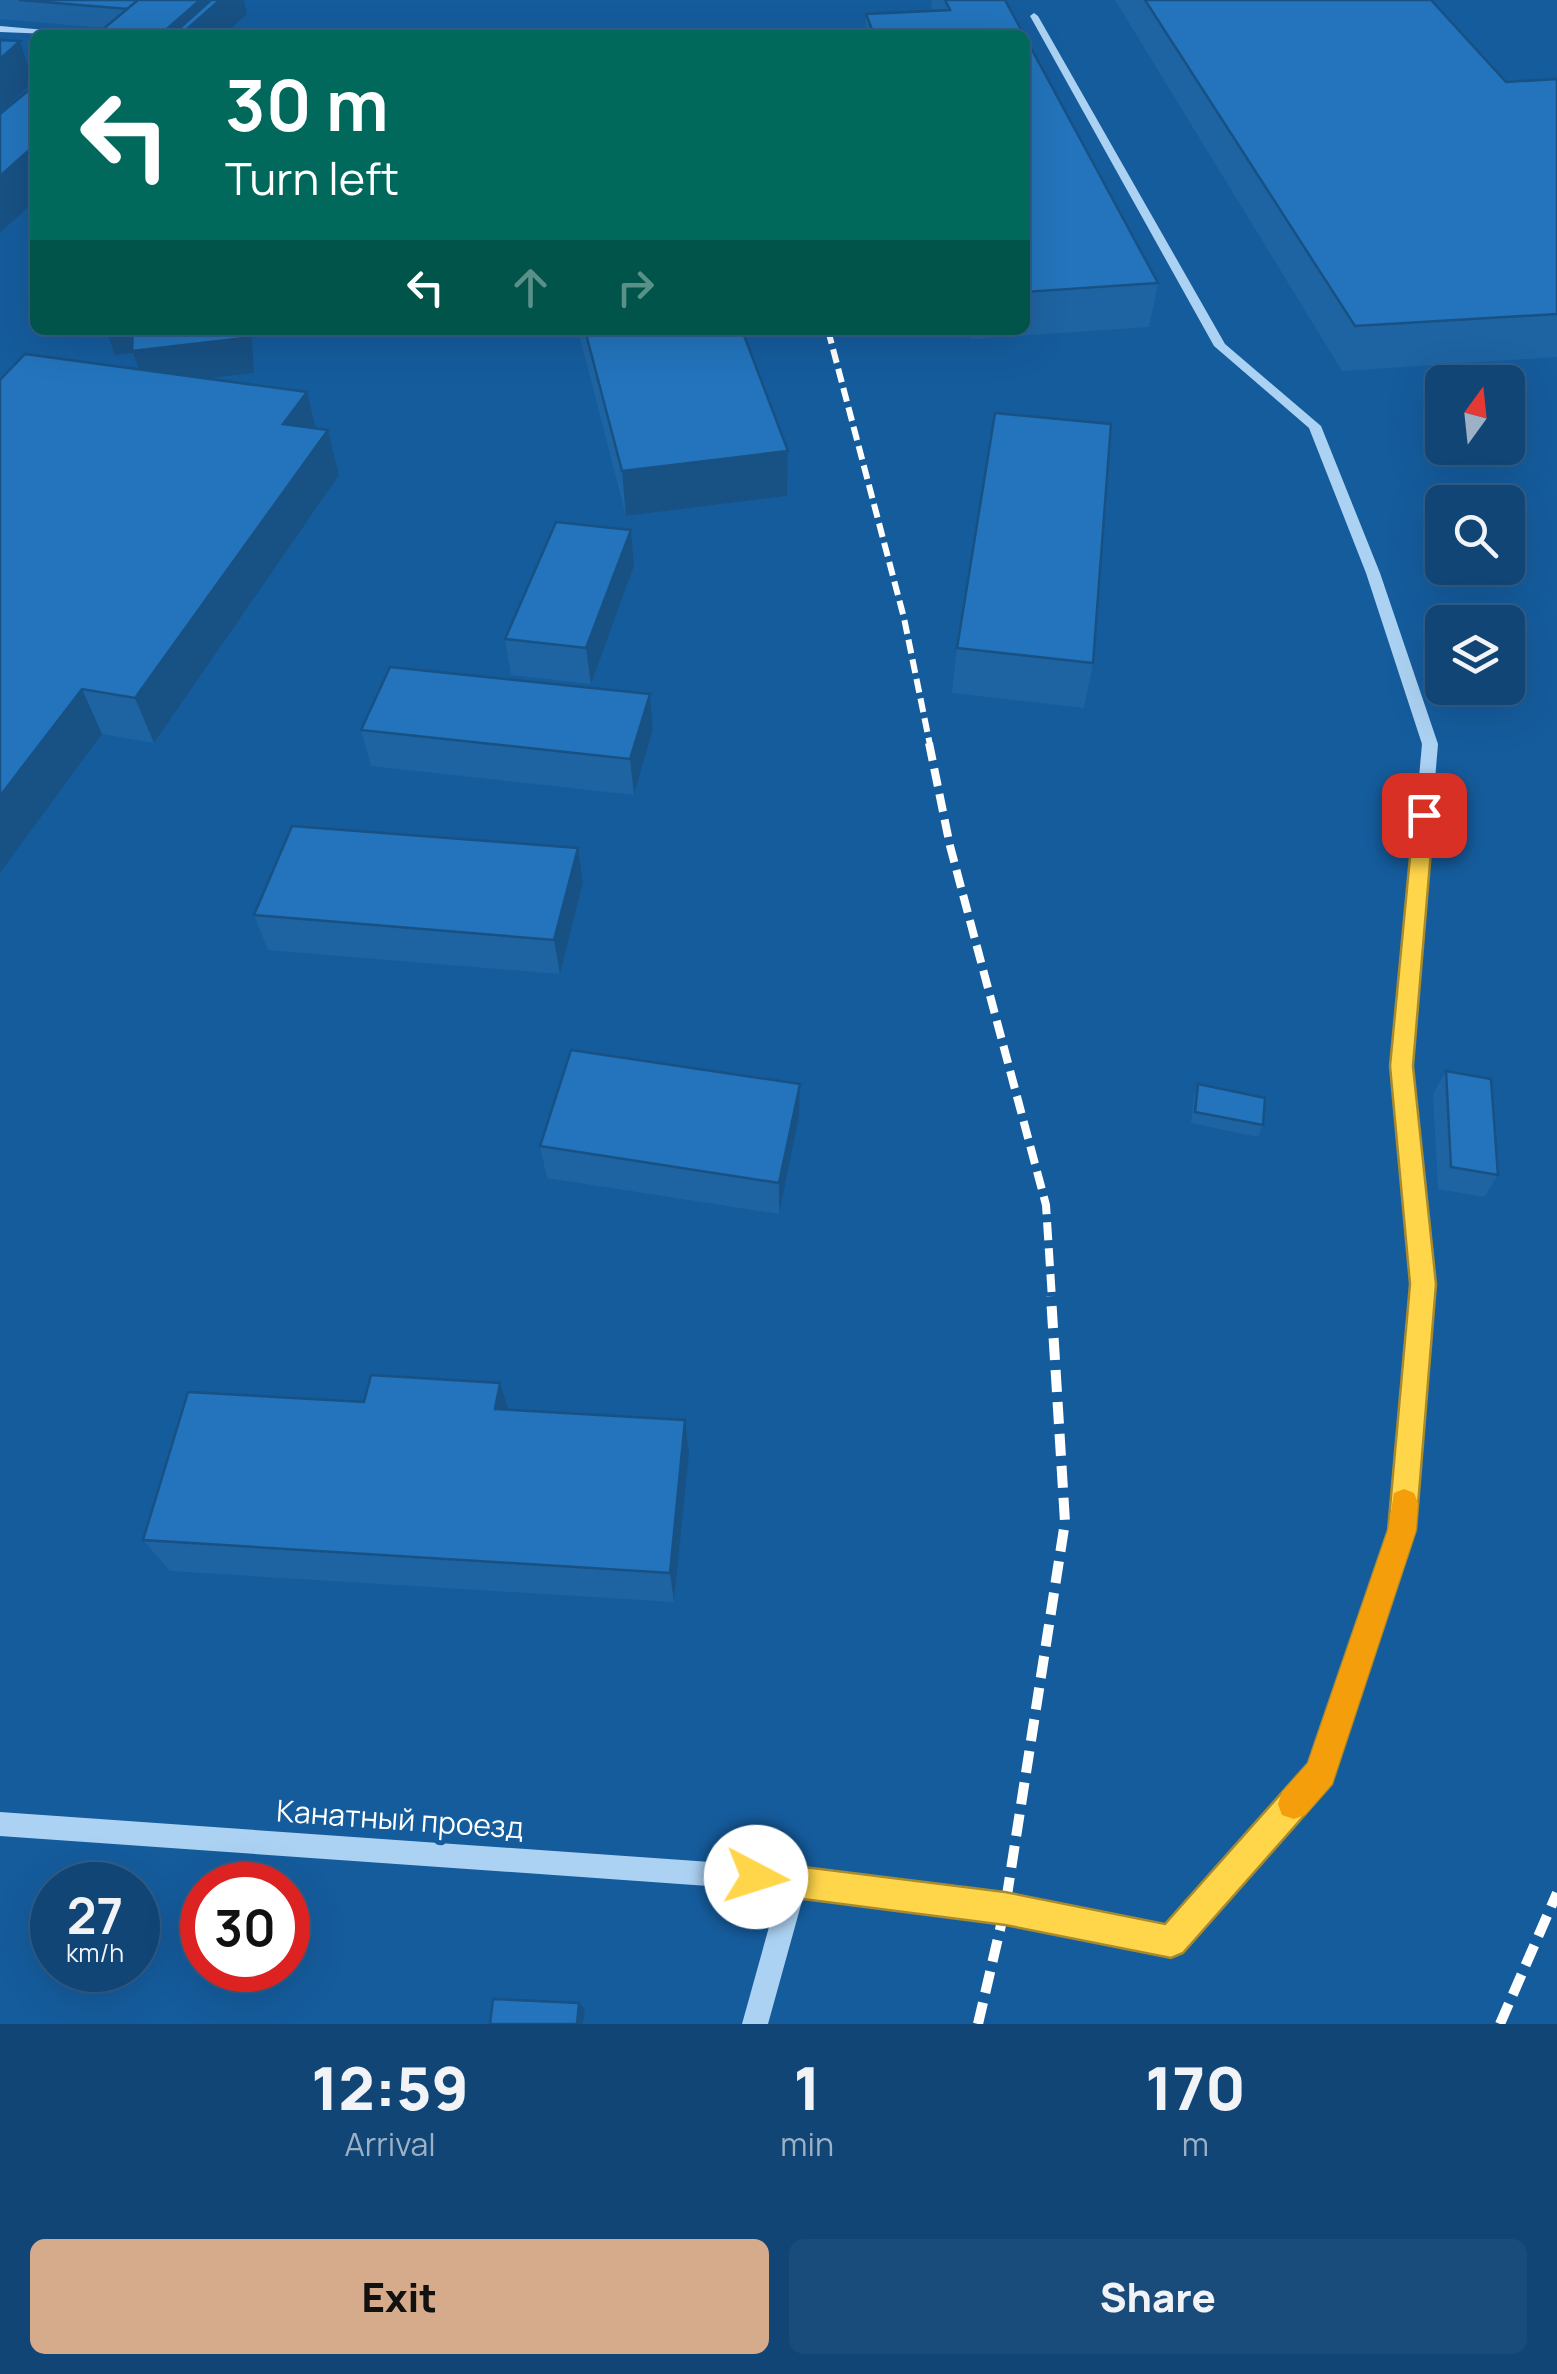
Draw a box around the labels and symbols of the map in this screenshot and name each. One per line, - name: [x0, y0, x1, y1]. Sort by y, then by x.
- north arrow: [1425, 365, 1525, 465]
- pin: [1382, 773, 1467, 858]
- street label: Канатный проезд: [275, 1789, 525, 1848]
- position arrow: [704, 1825, 808, 1929]
- speed limit sign: 30: [180, 1862, 310, 1992]

